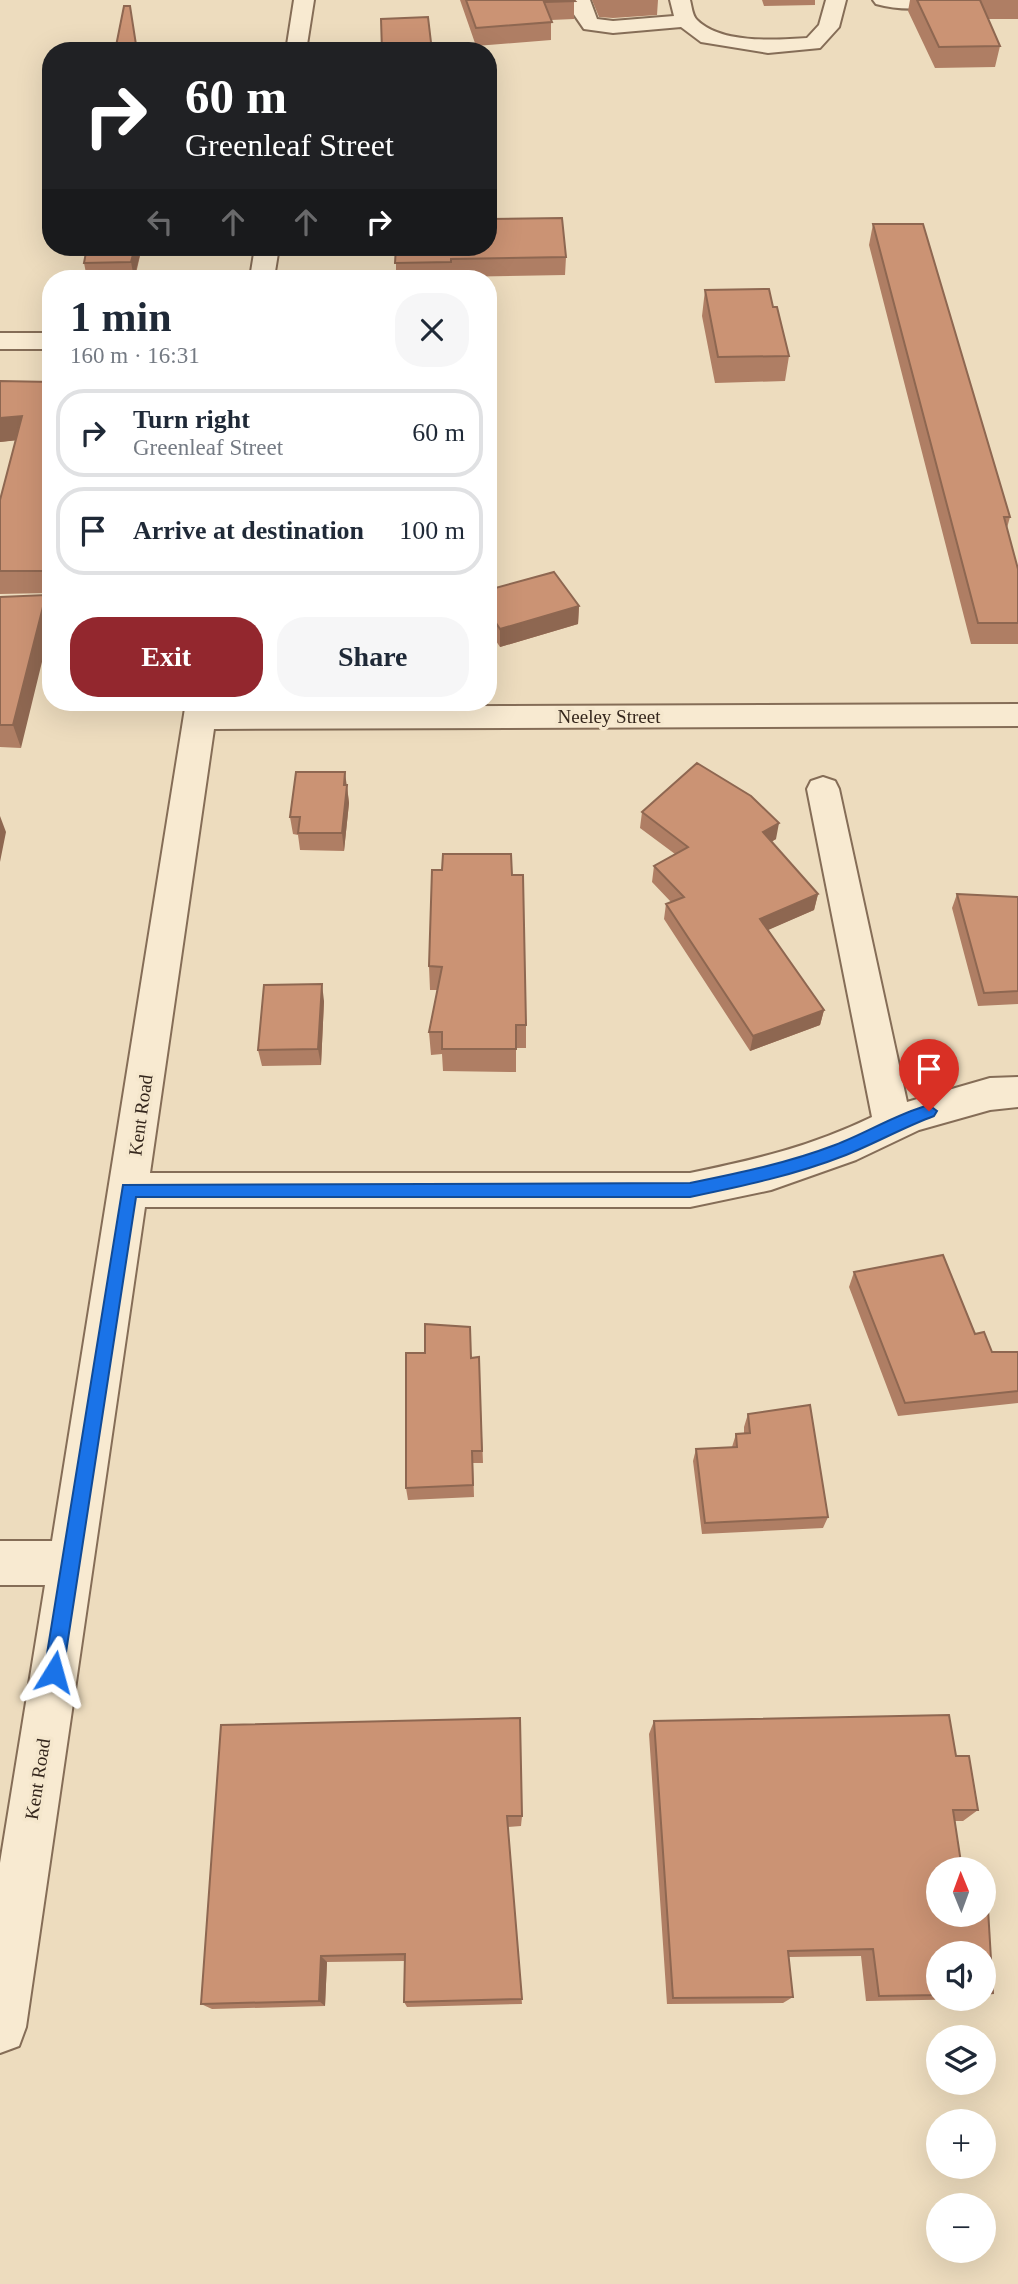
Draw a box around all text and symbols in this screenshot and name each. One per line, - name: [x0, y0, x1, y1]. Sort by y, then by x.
- text: 60 m: [185, 69, 287, 124]
- icon: right: [70, 70, 161, 161]
- text: Greenleaf Street: [185, 127, 394, 163]
- icon: left: [141, 203, 179, 241]
- icon: ahead: [214, 203, 252, 241]
- icon: ahead: [287, 203, 325, 241]
- icon: right: [360, 203, 398, 241]
- button: close: [395, 293, 469, 367]
- text: 1 min: [70, 294, 172, 340]
- text: 160 m · 16:31: [70, 343, 200, 368]
- text: Turn right: [133, 405, 250, 434]
- icon: right: [74, 414, 112, 452]
- text: 60 m: [412, 418, 465, 447]
- text: Greenleaf Street: [133, 435, 283, 460]
- icon: arrive: [74, 512, 112, 550]
- text: Arrive at destination: [133, 516, 364, 545]
- text: 100 m: [399, 516, 465, 545]
- button: Exit: [70, 617, 263, 697]
- button: Share: [277, 617, 469, 697]
- street label: Neeley Street: [558, 706, 661, 727]
- pin: [899, 1039, 959, 1111]
- icon: arrive: [910, 1050, 948, 1088]
- street label: Kent Road: [124, 1073, 157, 1157]
- position arrow: [17, 1635, 91, 1709]
- street label: Kent Road: [21, 1737, 54, 1821]
- north arrow: [926, 1857, 996, 1927]
- map controls: [926, 1857, 996, 2263]
- button: sound: [926, 1941, 996, 2011]
- button: layers: [926, 2025, 996, 2095]
- button: +: [926, 2109, 996, 2179]
- button: −: [926, 2193, 996, 2263]

